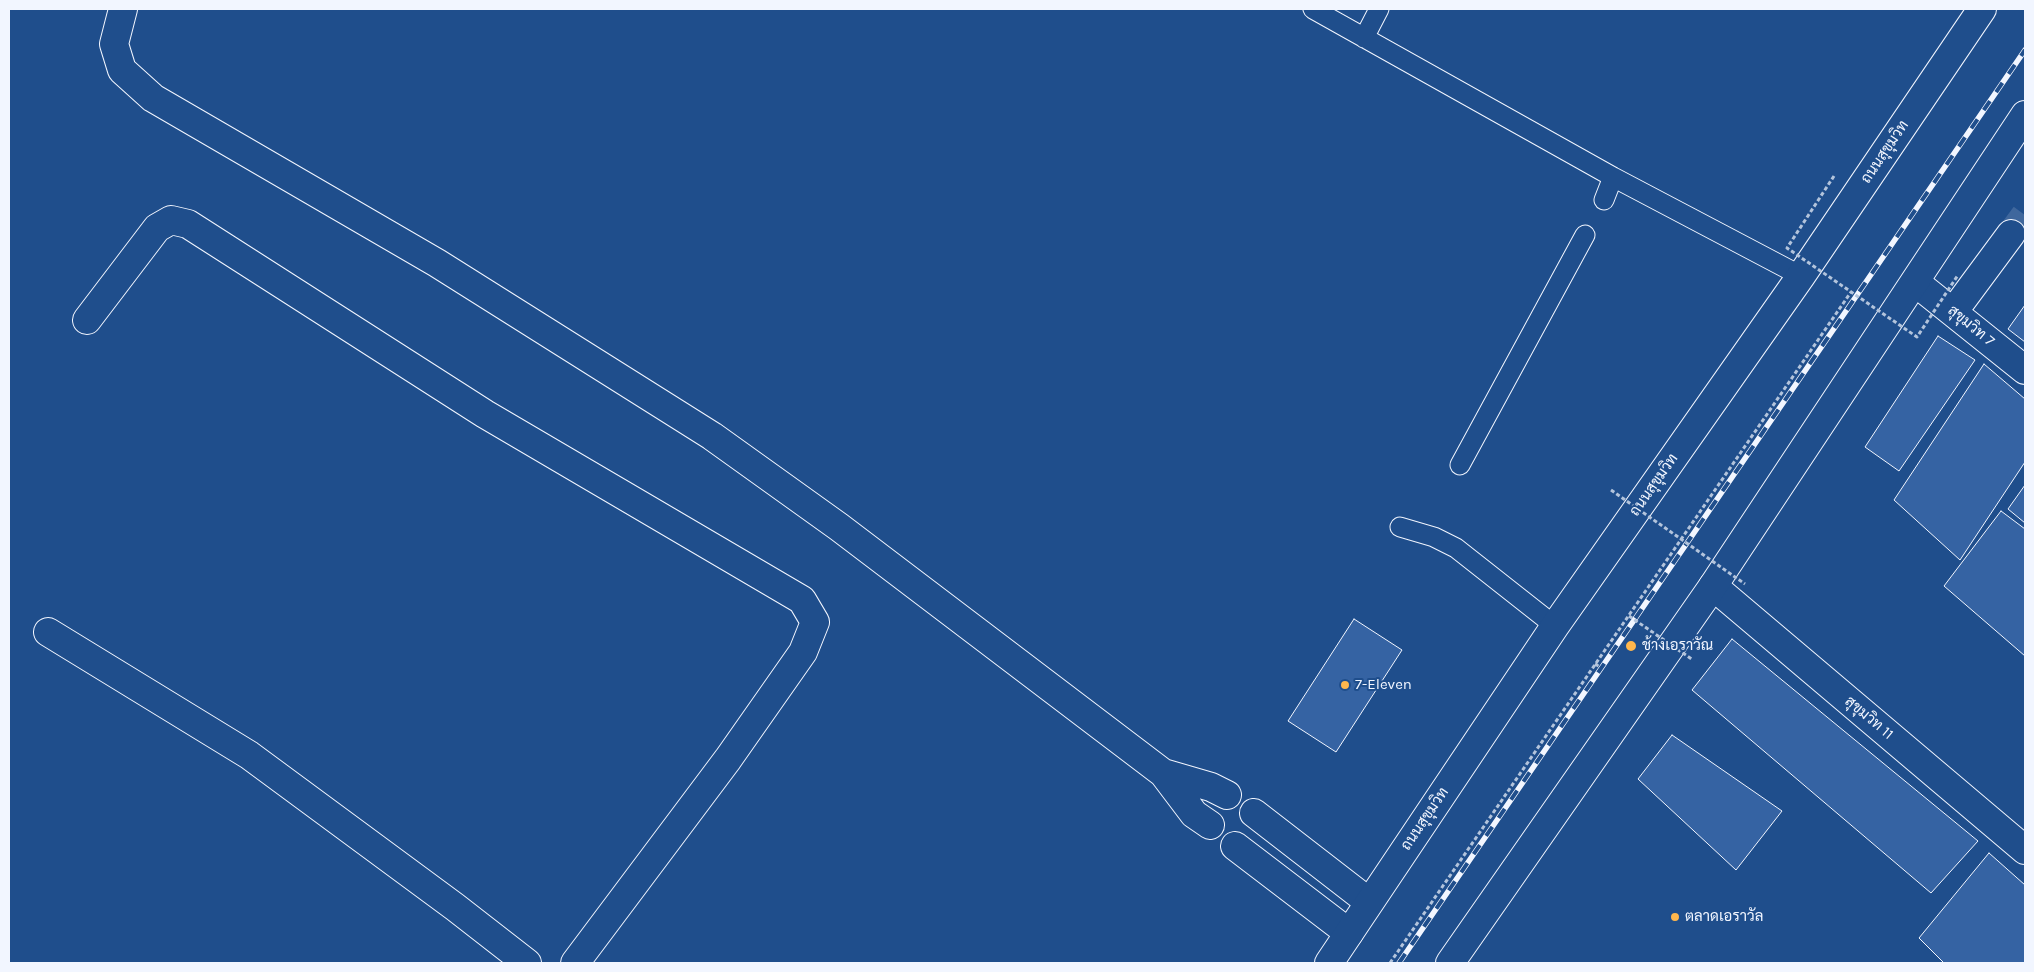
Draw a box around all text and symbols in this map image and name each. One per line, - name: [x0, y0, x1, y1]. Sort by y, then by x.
- street label: ถนนสุขุมวิท: [1857, 117, 1913, 187]
- street label: สุขุมวิท 7: [1944, 302, 1998, 350]
- street label: ถนนสุขุมวิท: [1626, 450, 1682, 520]
- place label: ช้างเอราวัณ: [1642, 637, 1713, 655]
- marker: ช้างเอราวัณ: [1624, 639, 1638, 653]
- place label: 7-Eleven: [1355, 676, 1412, 694]
- marker: 7-Eleven: [1339, 679, 1351, 691]
- street label: สุขุมวิท 11: [1841, 693, 1897, 743]
- street label: ถนนสุขุมวิท: [1397, 784, 1453, 854]
- place label: ตลาดเอราวัล: [1685, 908, 1763, 926]
- marker: ตลาดเอราวัล: [1669, 911, 1681, 923]

